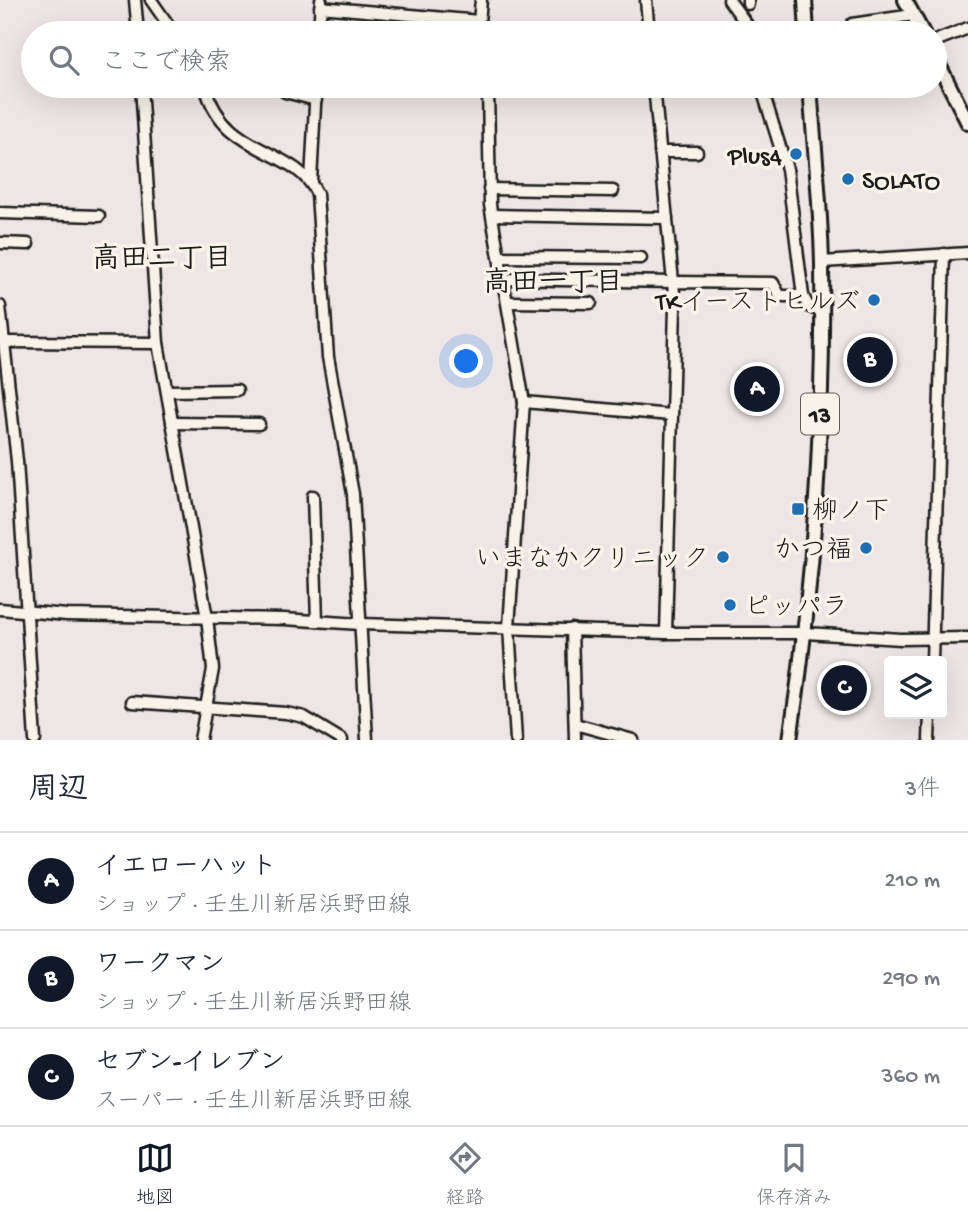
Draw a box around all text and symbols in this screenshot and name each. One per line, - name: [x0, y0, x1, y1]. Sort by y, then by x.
- search box: [21, 21, 947, 98]
- icon: search: [45, 41, 83, 79]
- text: ここで検索: [101, 49, 231, 80]
- place label: Plus4: [727, 143, 782, 174]
- marker: Plus4: [788, 146, 804, 162]
- place label: SOLATO: [862, 168, 941, 199]
- marker: SOLATO: [840, 171, 856, 187]
- district label: 高田二丁目: [92, 243, 232, 277]
- district label: 高田一丁目: [483, 267, 623, 301]
- place label: TKイーストヒルズ: [654, 289, 860, 320]
- marker: TKイーストヒルズ: [866, 292, 882, 308]
- pin: B: [847, 334, 893, 386]
- your location: [449, 344, 483, 378]
- pin: A: [734, 363, 780, 415]
- road number: 13: [801, 394, 839, 435]
- place label: 柳ノ下: [812, 497, 890, 529]
- marker: 柳ノ下: [790, 501, 806, 517]
- place label: かつ福: [774, 536, 852, 568]
- marker: かつ福: [858, 540, 874, 556]
- place label: いまなかクリニック: [475, 546, 709, 577]
- marker: いまなかクリニック: [715, 549, 731, 565]
- place label: ピッパラ: [744, 594, 848, 625]
- marker: ピッパラ: [722, 597, 738, 613]
- map controls: [884, 656, 947, 719]
- button: layers: [884, 656, 947, 719]
- pin: C: [821, 662, 867, 714]
- text: 周辺: [28, 774, 88, 809]
- text: 3件: [905, 777, 940, 804]
- text: イエローハット: [95, 853, 277, 884]
- text: A: [44, 868, 58, 895]
- text: 210 m: [885, 868, 940, 895]
- text: ショップ · 壬生川新居浜野田線: [95, 893, 411, 920]
- text: ワークマン: [95, 951, 225, 982]
- text: B: [45, 966, 57, 993]
- text: 290 m: [882, 966, 940, 993]
- text: ショップ · 壬生川新居浜野田線: [95, 991, 411, 1018]
- text: セブン-イレブン: [95, 1049, 285, 1080]
- text: C: [45, 1064, 57, 1091]
- text: 360 m: [882, 1064, 940, 1091]
- text: スーパー · 壬生川新居浜野田線: [95, 1089, 411, 1116]
- tab: 地図: [136, 1139, 174, 1211]
- tab: 経路: [446, 1139, 484, 1211]
- tab: 保存済み: [756, 1139, 832, 1211]

